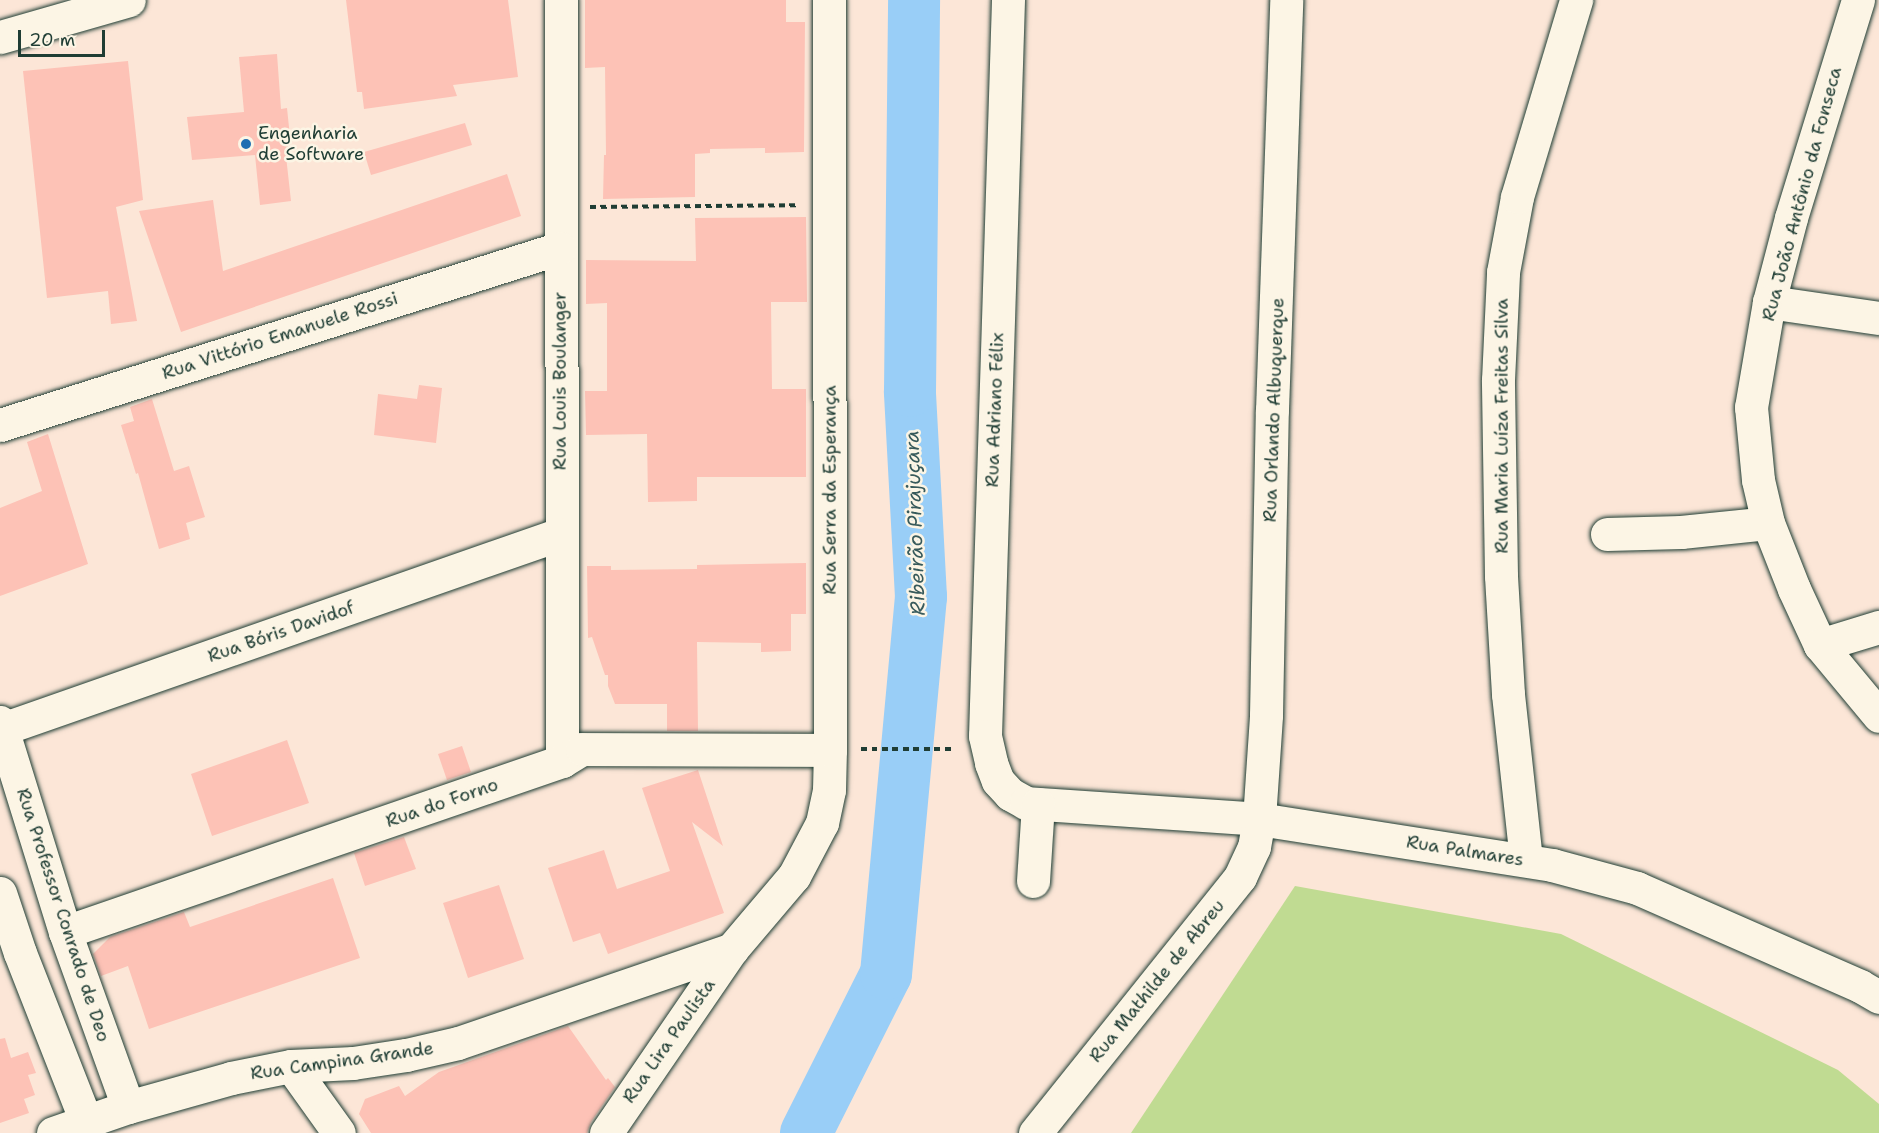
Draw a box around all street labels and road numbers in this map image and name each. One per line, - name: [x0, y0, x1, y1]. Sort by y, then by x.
- street label: Rua João Antônio da Fonseca: [1758, 65, 1846, 323]
- street label: Rua Vittório Emanuele Rossi: [159, 288, 401, 384]
- street label: Rua Louis Boulanger: [549, 292, 571, 470]
- street label: Rua Orlando Albuquerque: [1259, 297, 1289, 523]
- street label: Rua Maria Luíza Freitas Silva: [1491, 298, 1513, 554]
- street label: Rua Adriano Félix: [982, 332, 1008, 488]
- street label: Rua Serra da Esperança: [819, 385, 841, 595]
- street label: Rua Bóris Davidof: [205, 597, 357, 667]
- street label: Rua do Forno: [383, 774, 501, 832]
- street label: Rua Professor Conrado de Deo: [12, 786, 114, 1044]
- street label: Rua Palmares: [1405, 831, 1525, 871]
- street label: Rua Mathilde de Abreu: [1085, 895, 1229, 1067]
- street label: Rua Lira Paulista: [618, 975, 720, 1107]
- street label: Rua Campina Grande: [249, 1037, 435, 1085]

